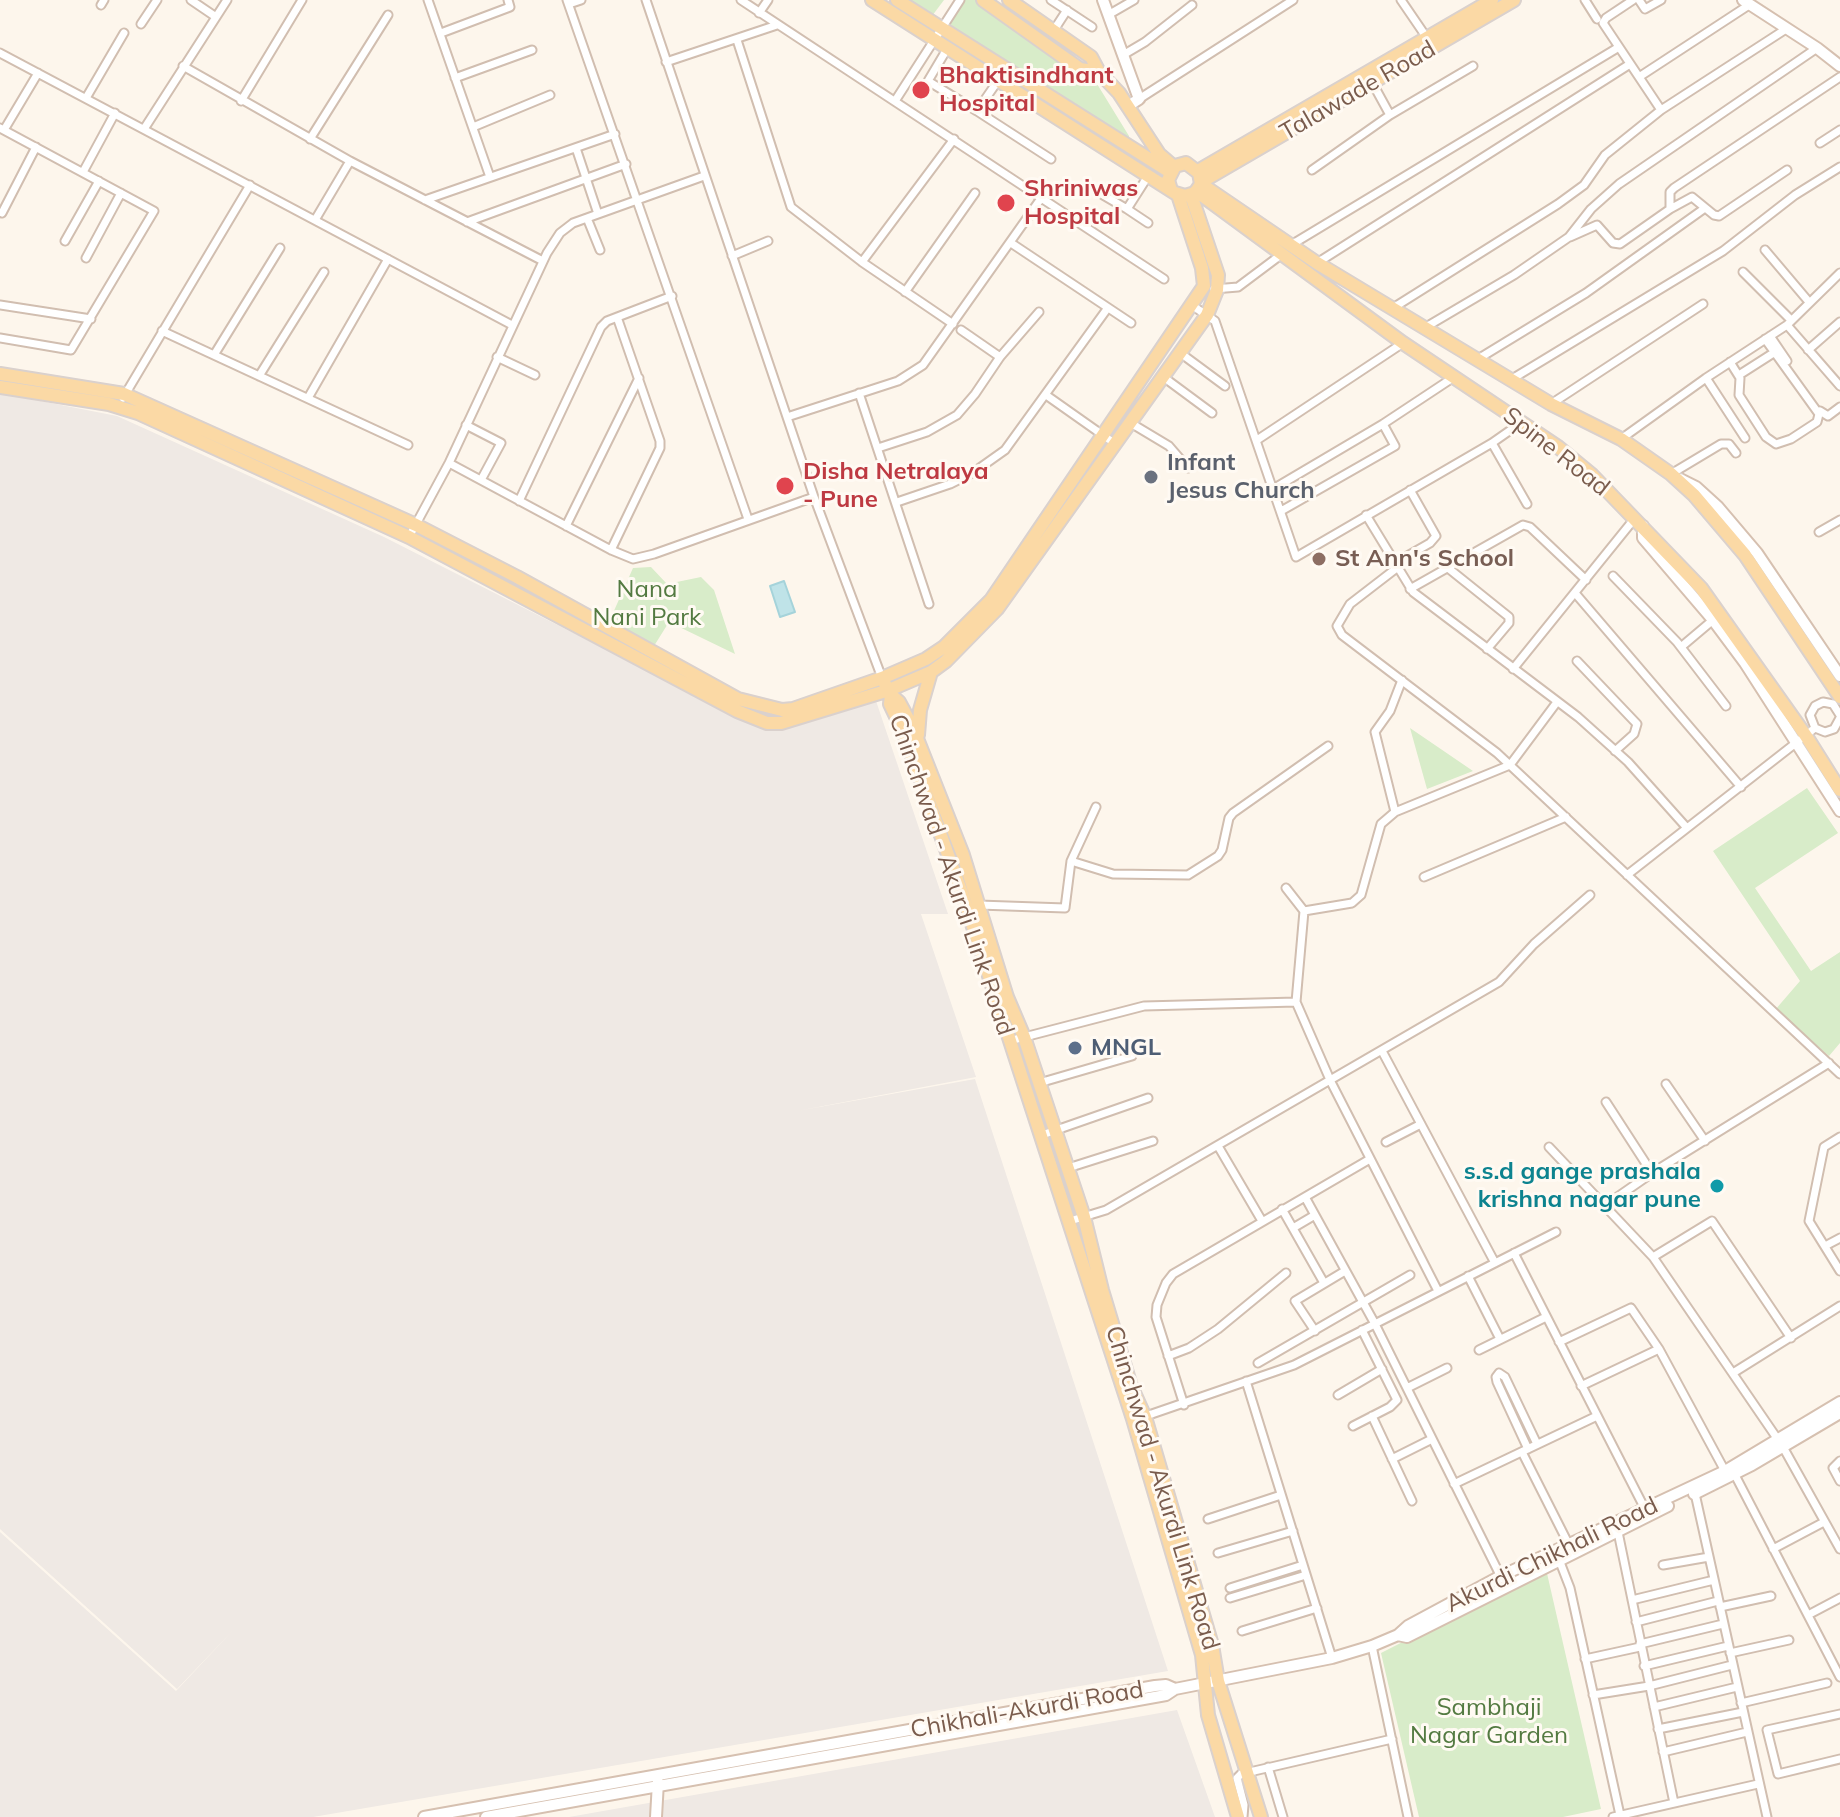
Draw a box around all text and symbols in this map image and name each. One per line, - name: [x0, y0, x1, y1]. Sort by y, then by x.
- street label: Talawade Road: [1275, 35, 1441, 147]
- place label: Bhaktisindhant Hospital: [939, 62, 1114, 118]
- marker: Bhaktisindhant Hospital: [910, 79, 932, 101]
- place label: Shriniwas Hospital: [1024, 175, 1138, 231]
- marker: Shriniwas Hospital: [995, 192, 1017, 214]
- street label: Spine Road: [1497, 401, 1615, 503]
- place label: Infant Jesus Church: [1167, 449, 1315, 505]
- place label: Disha Netralaya - Pune: [803, 458, 989, 514]
- marker: Infant Jesus Church: [1142, 468, 1160, 486]
- marker: Disha Netralaya - Pune: [774, 475, 796, 497]
- place label: St Ann's School: [1335, 545, 1514, 573]
- marker: St Ann's School: [1310, 550, 1328, 568]
- park label: Nana Nani Park: [593, 576, 701, 632]
- street label: Chinchwad - Akurdi Link Road: [882, 711, 1020, 1039]
- place label: MNGL: [1091, 1034, 1161, 1062]
- marker: MNGL: [1066, 1039, 1084, 1057]
- place label: s.s.d gange prashala krishna nagar pune: [1464, 1158, 1701, 1214]
- marker: s.s.d gange prashala krishna nagar pune: [1708, 1177, 1726, 1195]
- street label: Chinchwad - Akurdi Link Road: [1099, 1322, 1225, 1654]
- street label: Akurdi Chikhali Road: [1441, 1491, 1663, 1619]
- street label: Chikhali-Akurdi Road: [908, 1675, 1146, 1745]
- park label: Sambhaji Nagar Garden: [1410, 1694, 1568, 1750]

